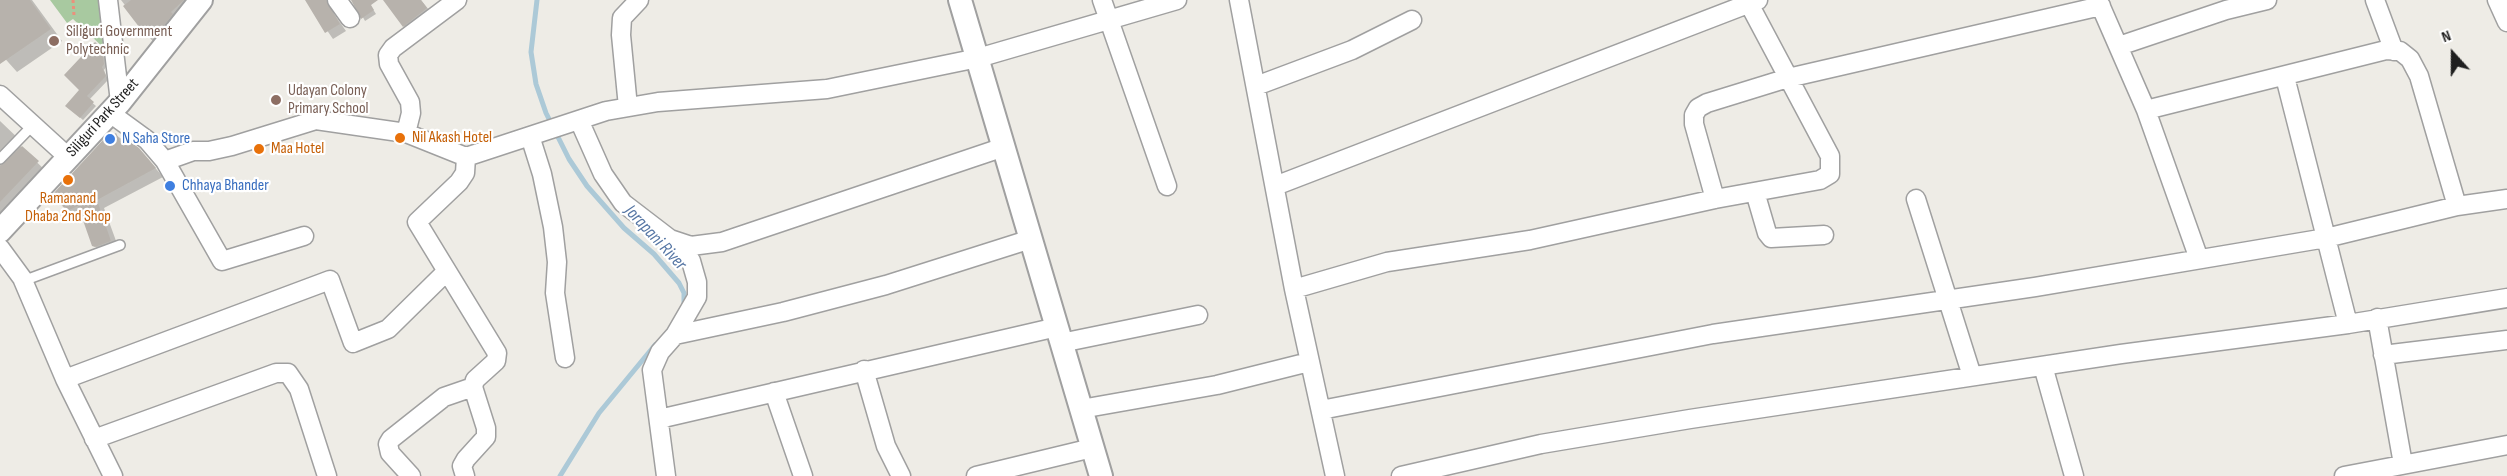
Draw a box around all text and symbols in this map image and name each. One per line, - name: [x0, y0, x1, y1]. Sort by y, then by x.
- place label: Siliguri Government Polytechnic: [66, 22, 172, 60]
- north arrow: [2423, 24, 2483, 84]
- text: N: [2439, 26, 2454, 47]
- marker: Siliguri Government Polytechnic: [47, 34, 61, 48]
- street label: Siliguri Park Street: [63, 75, 143, 161]
- place label: Udayan Colony Primary School: [288, 81, 369, 119]
- marker: Udayan Colony Primary School: [269, 93, 283, 107]
- place label: Nil Akash Hotel: [412, 128, 492, 148]
- place label: N Saha Store: [122, 129, 190, 149]
- marker: Nil Akash Hotel: [393, 131, 407, 145]
- marker: N Saha Store: [103, 132, 117, 146]
- place label: Maa Hotel: [271, 139, 324, 159]
- marker: Maa Hotel: [252, 142, 266, 156]
- marker: Ramanand Dhaba 2nd Shop: [61, 173, 75, 187]
- place label: Chhaya Bhander: [182, 176, 269, 196]
- marker: Chhaya Bhander: [163, 179, 177, 193]
- place label: Ramanand Dhaba 2nd Shop: [25, 189, 111, 227]
- water label: Jorapani River: [619, 201, 691, 275]

